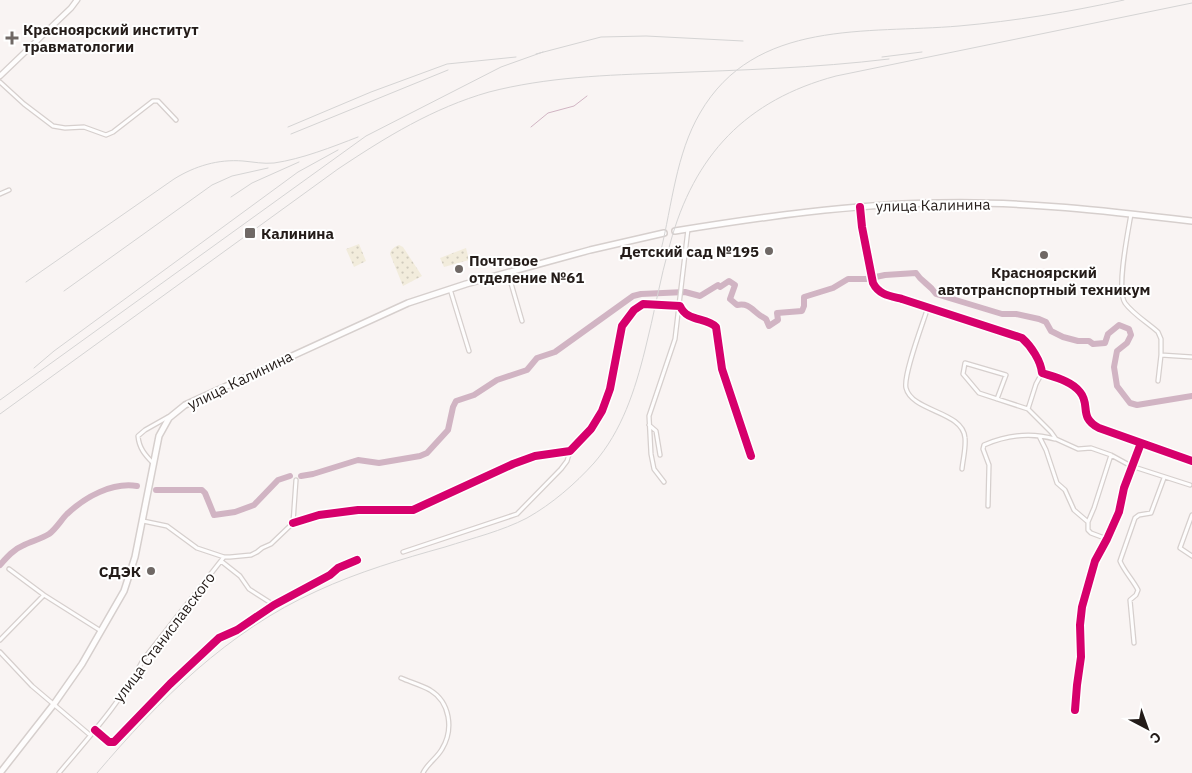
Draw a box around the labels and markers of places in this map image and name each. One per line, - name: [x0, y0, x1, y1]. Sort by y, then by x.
- place label: Красноярский институт травматологии: [23, 20, 199, 56]
- marker: Красноярский институт травматологии: [5, 31, 19, 45]
- place label: Калинина: [261, 224, 335, 243]
- marker: Калинина: [243, 226, 257, 240]
- place label: Детский сад №195: [620, 242, 759, 261]
- marker: Детский сад №195: [763, 245, 775, 257]
- marker: Красноярский автотранспортный техникум: [1038, 249, 1050, 261]
- place label: Почтовое отделение №61: [469, 251, 584, 287]
- marker: Почтовое отделение №61: [453, 263, 465, 275]
- place label: Красноярский автотранспортный техникум: [938, 263, 1150, 299]
- place label: СДЭК: [99, 562, 141, 581]
- marker: СДЭК: [145, 565, 157, 577]

